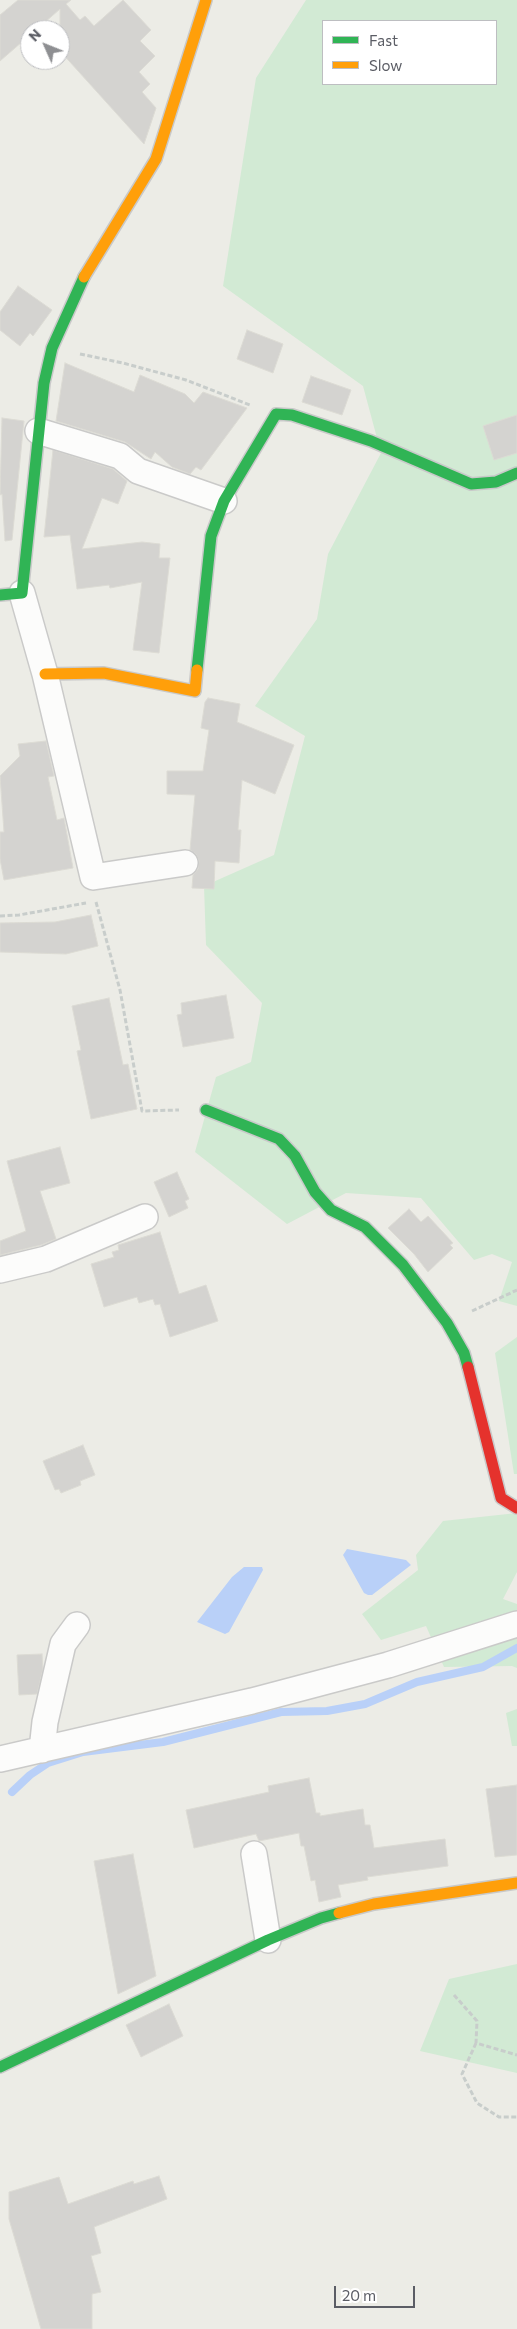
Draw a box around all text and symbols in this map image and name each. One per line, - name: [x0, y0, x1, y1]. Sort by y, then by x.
- north arrow: [20, 20, 70, 70]
- legend: [322, 20, 497, 85]
- text: N: [25, 25, 44, 45]
- text: Fast: [369, 31, 398, 49]
- text: Slow: [369, 56, 402, 74]
- scale bar: [337, 2276, 418, 2308]
- text: 20 m: [342, 2286, 376, 2304]

